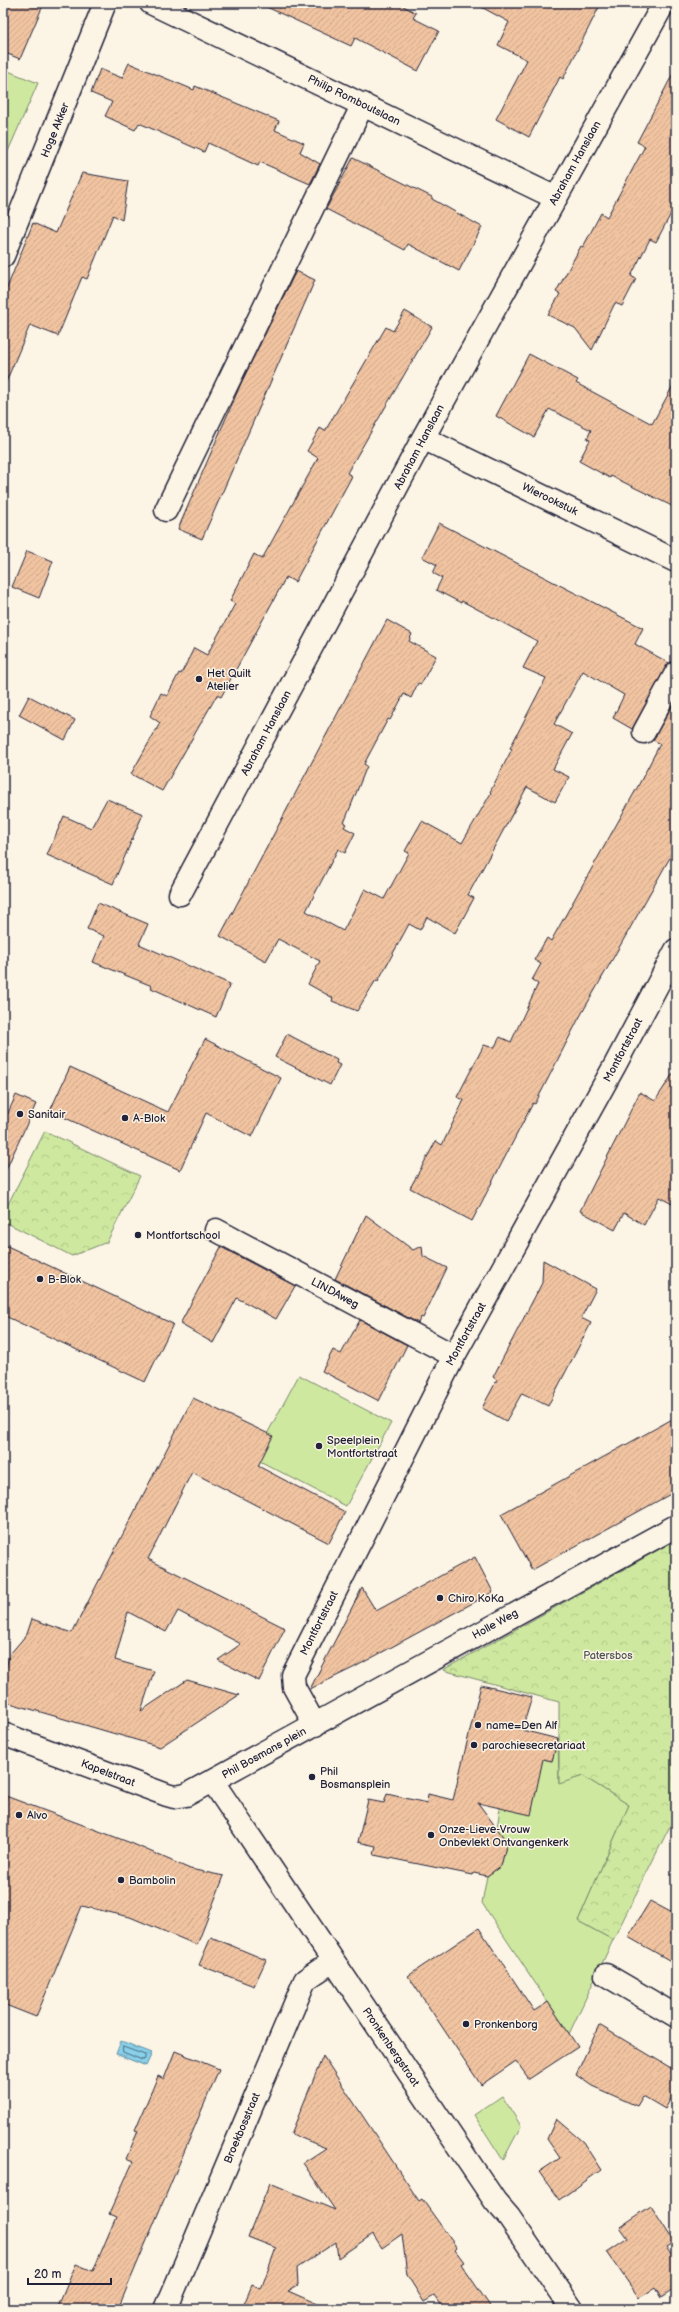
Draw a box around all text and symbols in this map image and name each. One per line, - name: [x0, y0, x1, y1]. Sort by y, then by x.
- street label: Philip Romboutslaan: [306, 72, 402, 128]
- street label: Hoge Akker: [38, 100, 72, 159]
- street label: Abraham Hanslaan: [546, 119, 604, 207]
- street label: Abraham Hanslaan: [391, 402, 447, 492]
- street label: Wierookstuk: [520, 480, 581, 518]
- place label: Het Quilt Atelier: [207, 667, 252, 693]
- marker: Het Quilt Atelier: [194, 674, 204, 684]
- street label: Abraham Hanslaan: [238, 688, 294, 778]
- street label: Montfortstraat: [601, 1015, 646, 1084]
- place label: Sanitair: [28, 1108, 67, 1121]
- marker: Sanitair: [15, 1109, 25, 1119]
- place label: A-Blok: [133, 1112, 166, 1125]
- marker: A-Blok: [120, 1113, 130, 1123]
- place label: Montfortschool: [146, 1229, 220, 1242]
- marker: Montfortschool: [133, 1230, 143, 1240]
- place label: B-Blok: [48, 1273, 82, 1286]
- marker: B-Blok: [35, 1274, 45, 1284]
- street label: LINDAweg: [309, 1275, 361, 1311]
- street label: Montfortstraat: [443, 1300, 489, 1368]
- place label: Speelplein Montfortstraat: [327, 1434, 398, 1460]
- marker: Speelplein Montfortstraat: [314, 1441, 324, 1451]
- street label: Montfortstraat: [297, 1588, 341, 1657]
- place label: Chiro KoKa: [448, 1592, 504, 1605]
- marker: Chiro KoKa: [435, 1593, 445, 1603]
- street label: Holle Weg: [470, 1606, 520, 1642]
- park label: Patersbos: [583, 1649, 633, 1662]
- place label: name=Den Alf: [486, 1719, 558, 1732]
- marker: name=Den Alf: [473, 1720, 483, 1730]
- street label: Phil Bosmans plein: [220, 1724, 308, 1782]
- place label: parochiesecretariaat: [482, 1739, 586, 1752]
- marker: parochiesecretariaat: [469, 1740, 479, 1750]
- street label: Kapelstraat: [79, 1757, 137, 1789]
- place label: Phil Bosmansplein: [320, 1765, 390, 1791]
- marker: Phil Bosmansplein: [307, 1772, 317, 1782]
- place label: Alvo: [27, 1809, 48, 1822]
- marker: Alvo: [14, 1810, 24, 1820]
- place label: Onze-Lieve-Vrouw Onbevlekt Ontvangenkerk: [439, 1823, 569, 1849]
- marker: Onze-Lieve-Vrouw Onbevlekt Ontvangenkerk: [426, 1830, 436, 1840]
- place label: Bambolin: [129, 1874, 176, 1887]
- marker: Bambolin: [116, 1875, 126, 1885]
- street label: Pronkenbergstraat: [360, 2005, 423, 2089]
- place label: Pronkenborg: [474, 2018, 538, 2031]
- marker: Pronkenborg: [461, 2019, 471, 2029]
- street label: Broekbosstraat: [221, 2090, 263, 2165]
- scale bar: [28, 2260, 111, 2286]
- text: 20 m: [34, 2267, 61, 2282]

